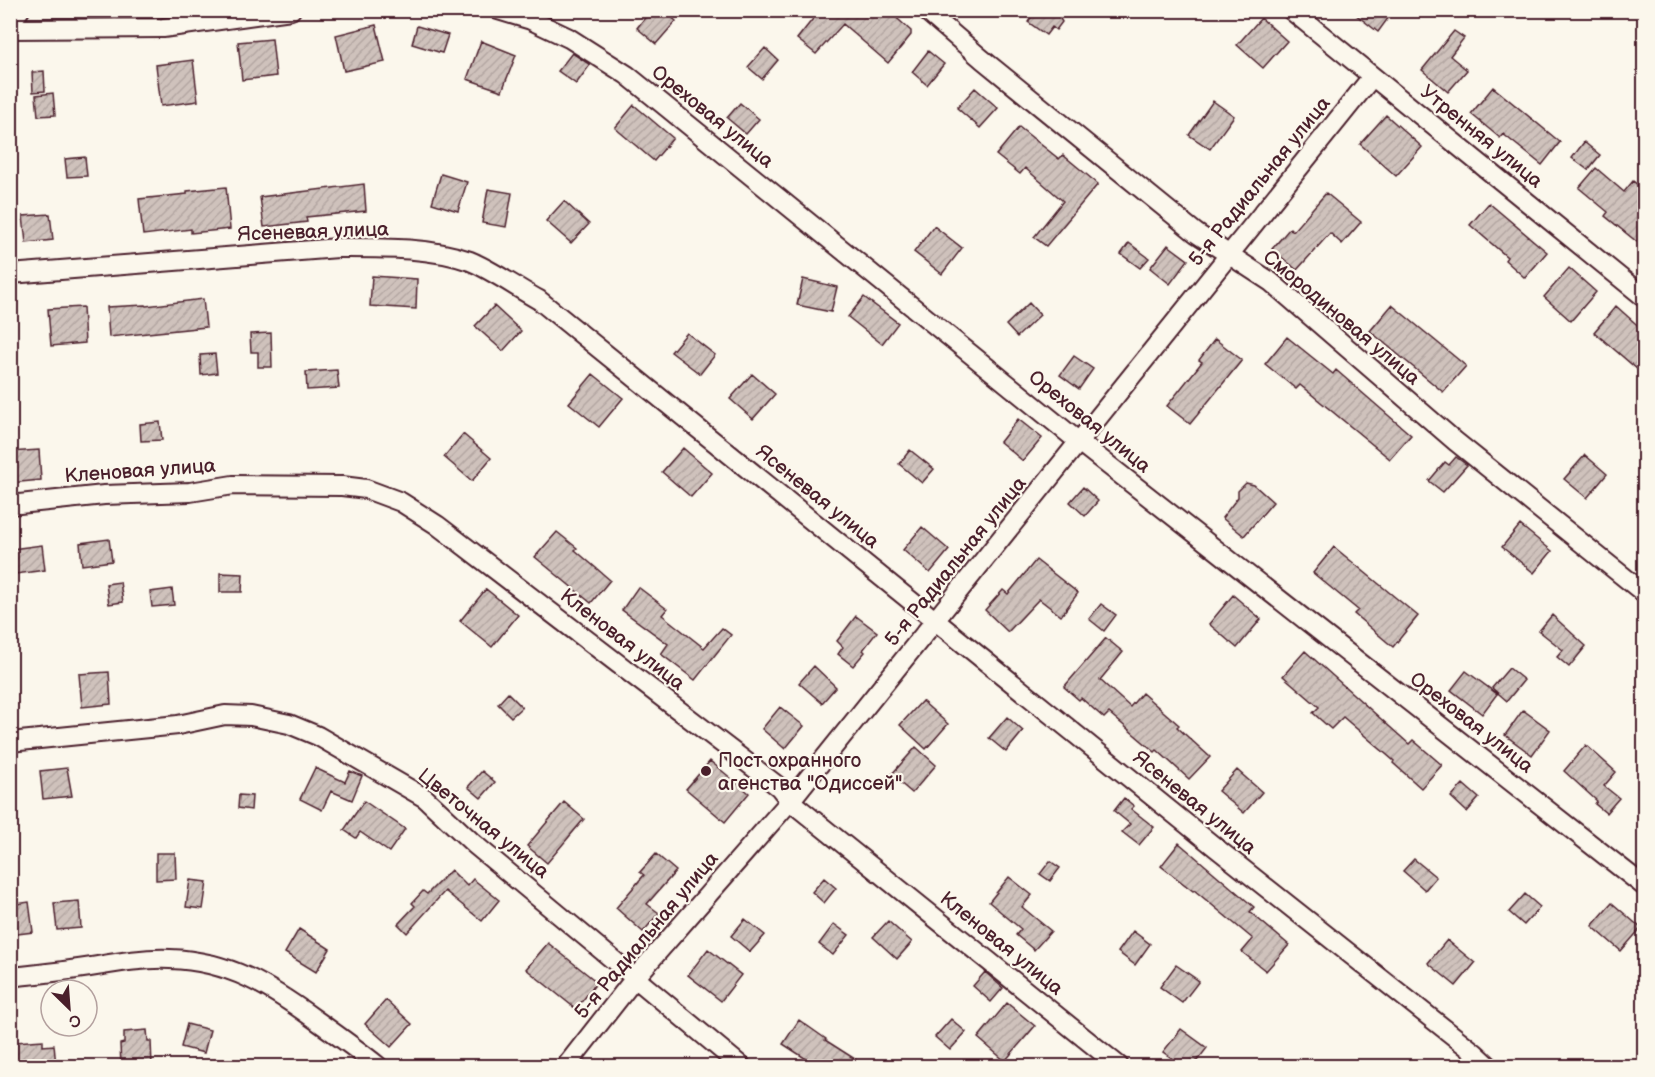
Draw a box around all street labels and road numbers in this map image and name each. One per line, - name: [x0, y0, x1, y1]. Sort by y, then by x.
- street label: Ореховая улица: [646, 60, 778, 173]
- street label: Утренняя улица: [1415, 80, 1547, 194]
- street label: 5-я Радиальная улица: [1184, 92, 1336, 271]
- street label: Ясеневая улица: [237, 217, 389, 247]
- street label: Смородиновая улица: [1258, 245, 1425, 391]
- street label: Ореховая улица: [1023, 365, 1155, 478]
- street label: Ясеневая улица: [751, 440, 884, 554]
- street label: Кленовая улица: [64, 454, 217, 488]
- street label: 5-я Радиальная улица: [880, 472, 1032, 651]
- street label: Кленовая улица: [555, 584, 690, 696]
- street label: Ореховая улица: [1405, 667, 1538, 779]
- street label: Ясеневая улица: [1128, 746, 1261, 860]
- street label: Цветочная улица: [413, 764, 554, 884]
- street label: 5-я Радиальная улица: [570, 847, 724, 1024]
- street label: Кленовая улица: [935, 887, 1068, 1001]

